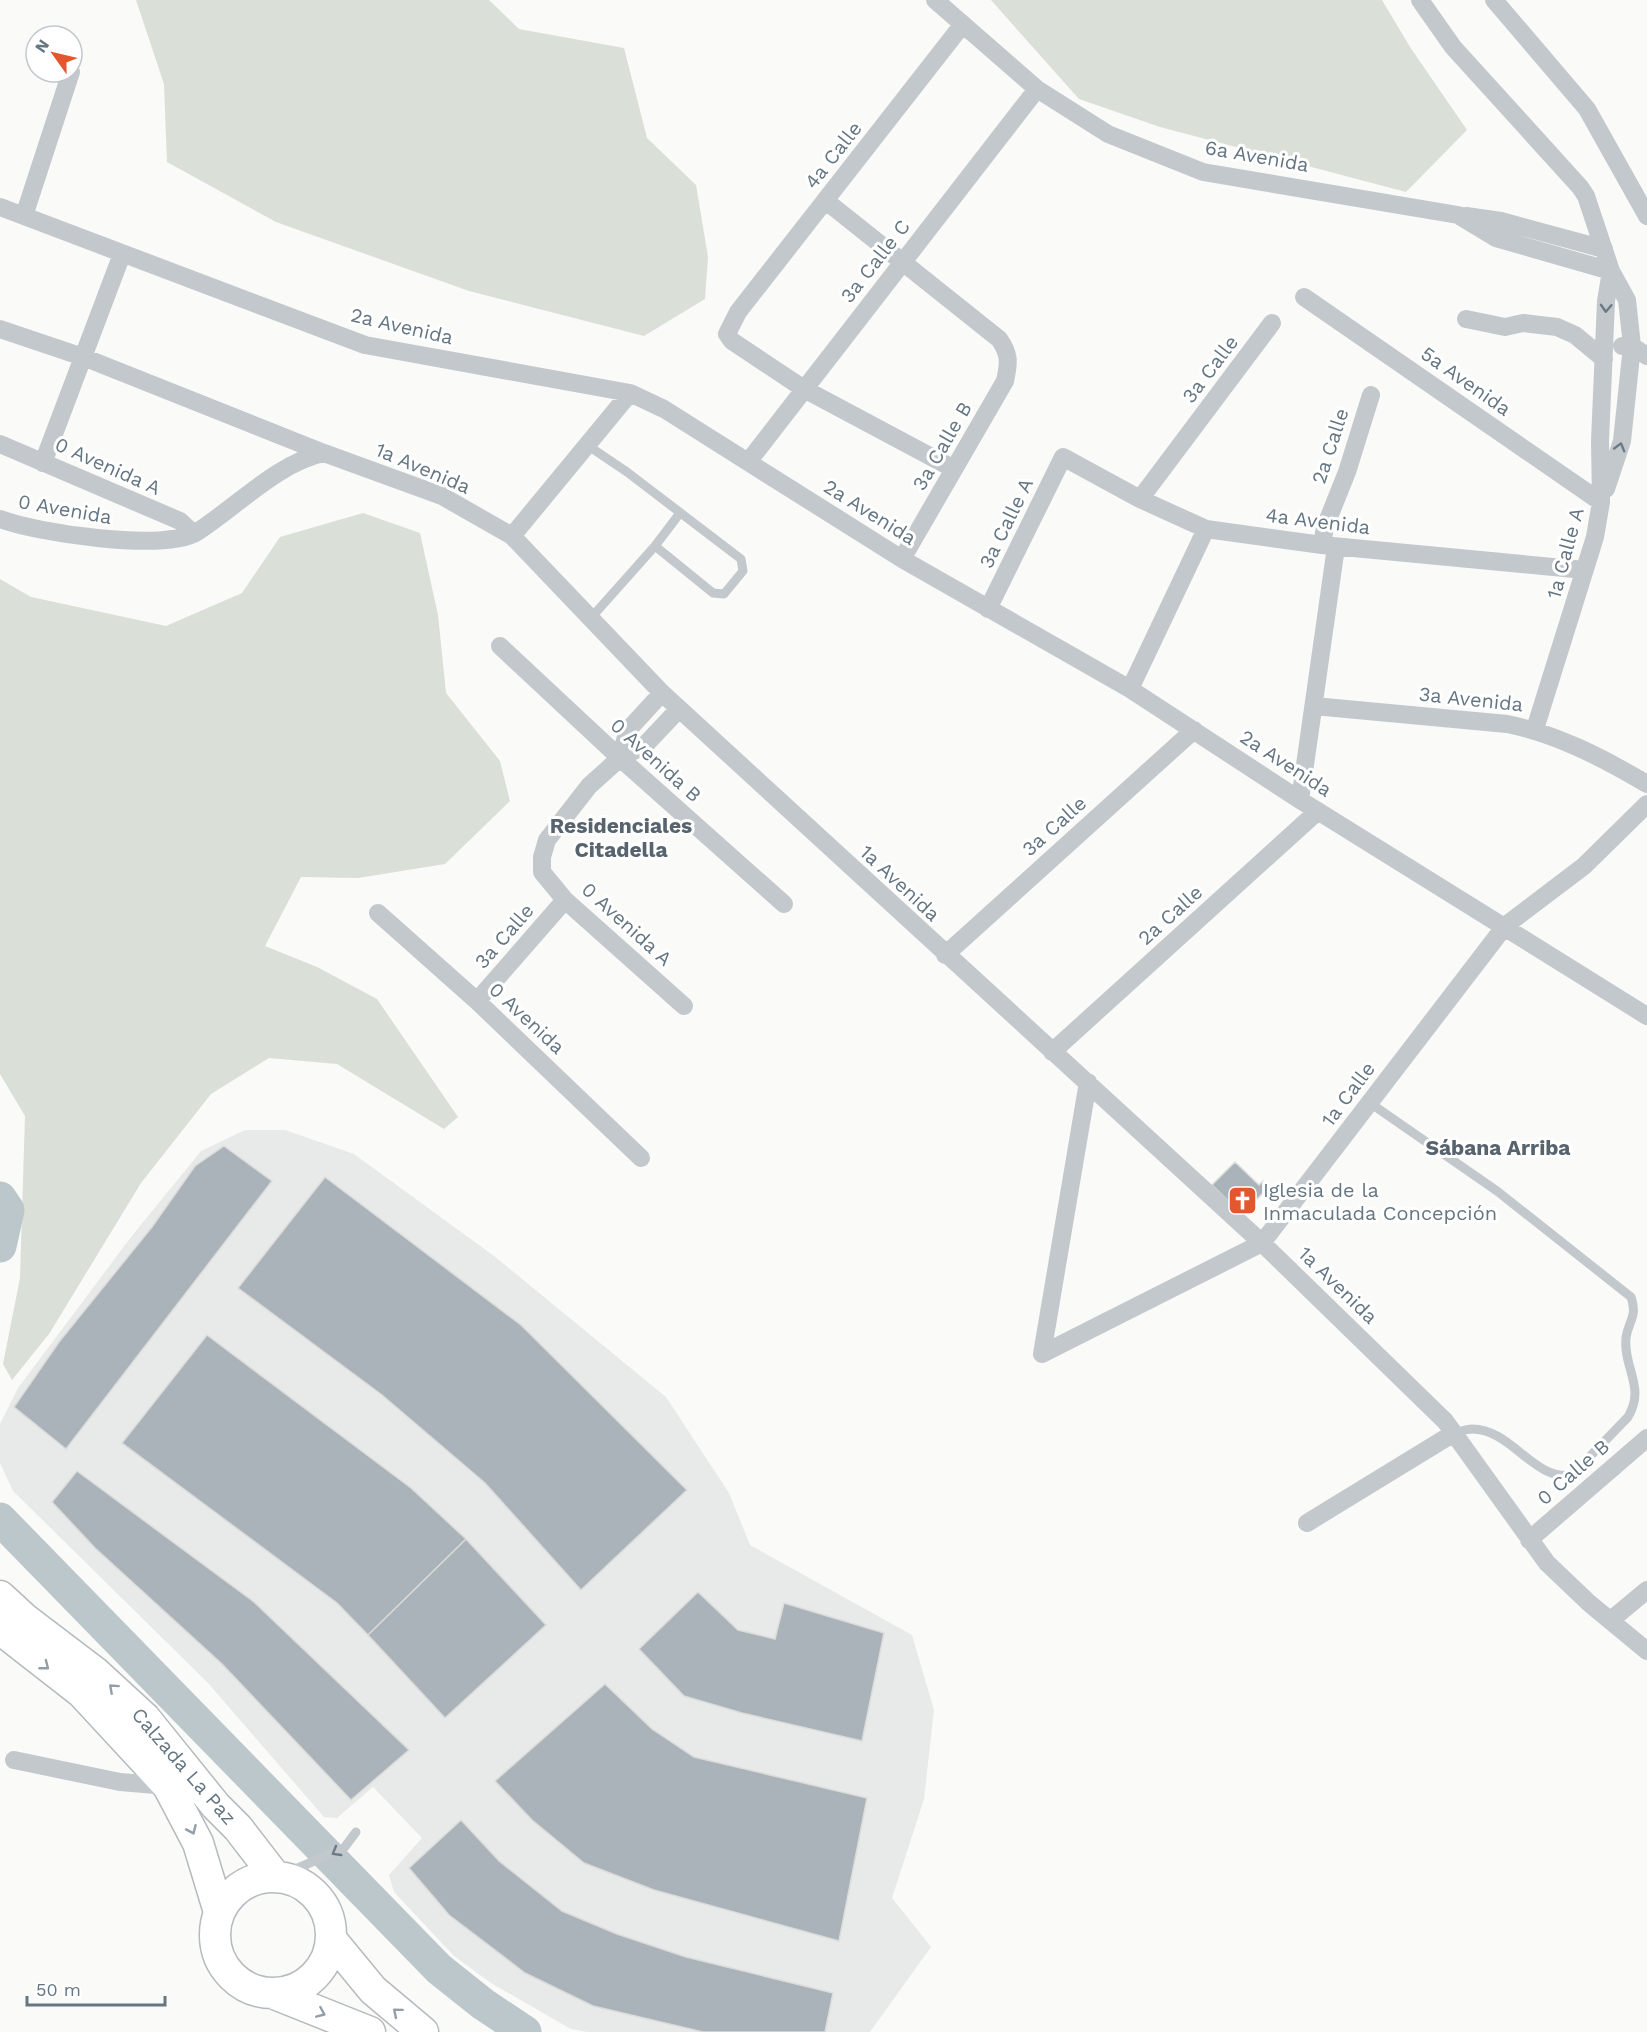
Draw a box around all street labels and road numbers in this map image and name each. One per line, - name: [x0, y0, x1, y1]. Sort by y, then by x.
- street label: 4a Calle: [799, 117, 867, 193]
- street label: 6a Avenida: [1203, 135, 1311, 177]
- street label: 3a Calle C: [835, 215, 915, 307]
- street label: 2a Avenida: [348, 303, 456, 349]
- street label: 3a Calle: [1177, 331, 1243, 407]
- street label: 5a Avenida: [1416, 341, 1516, 421]
- street label: 3a Calle B: [907, 398, 977, 494]
- street label: 2a Calle: [1307, 405, 1353, 487]
- street label: 0 Avenida A: [51, 432, 165, 500]
- street label: 1a Avenida: [372, 437, 474, 499]
- street label: 2a Avenida: [819, 474, 921, 550]
- street label: 3a Calle A: [974, 474, 1038, 572]
- street label: 0 Avenida: [16, 489, 114, 529]
- street label: 4a Avenida: [1264, 503, 1372, 539]
- street label: 1a Calle A: [1541, 505, 1589, 601]
- street label: 3a Avenida: [1418, 682, 1524, 716]
- street label: 0 Avenida B: [606, 713, 706, 807]
- street label: 2a Avenida: [1236, 724, 1336, 802]
- street label: 3a Calle: [1017, 791, 1091, 861]
- street label: 1a Avenida: [855, 840, 945, 926]
- street label: 0 Avenida A: [577, 877, 677, 971]
- street label: 2a Calle: [1133, 880, 1207, 950]
- street label: 3a Calle: [469, 899, 539, 973]
- street label: 0 Avenida: [484, 977, 570, 1059]
- street label: 1a Calle: [1316, 1057, 1380, 1131]
- street label: 1a Avenida: [1293, 1241, 1383, 1329]
- street label: 0 Calle B: [1532, 1434, 1614, 1510]
- street label: Calzada La Paz: [127, 1703, 241, 1829]

